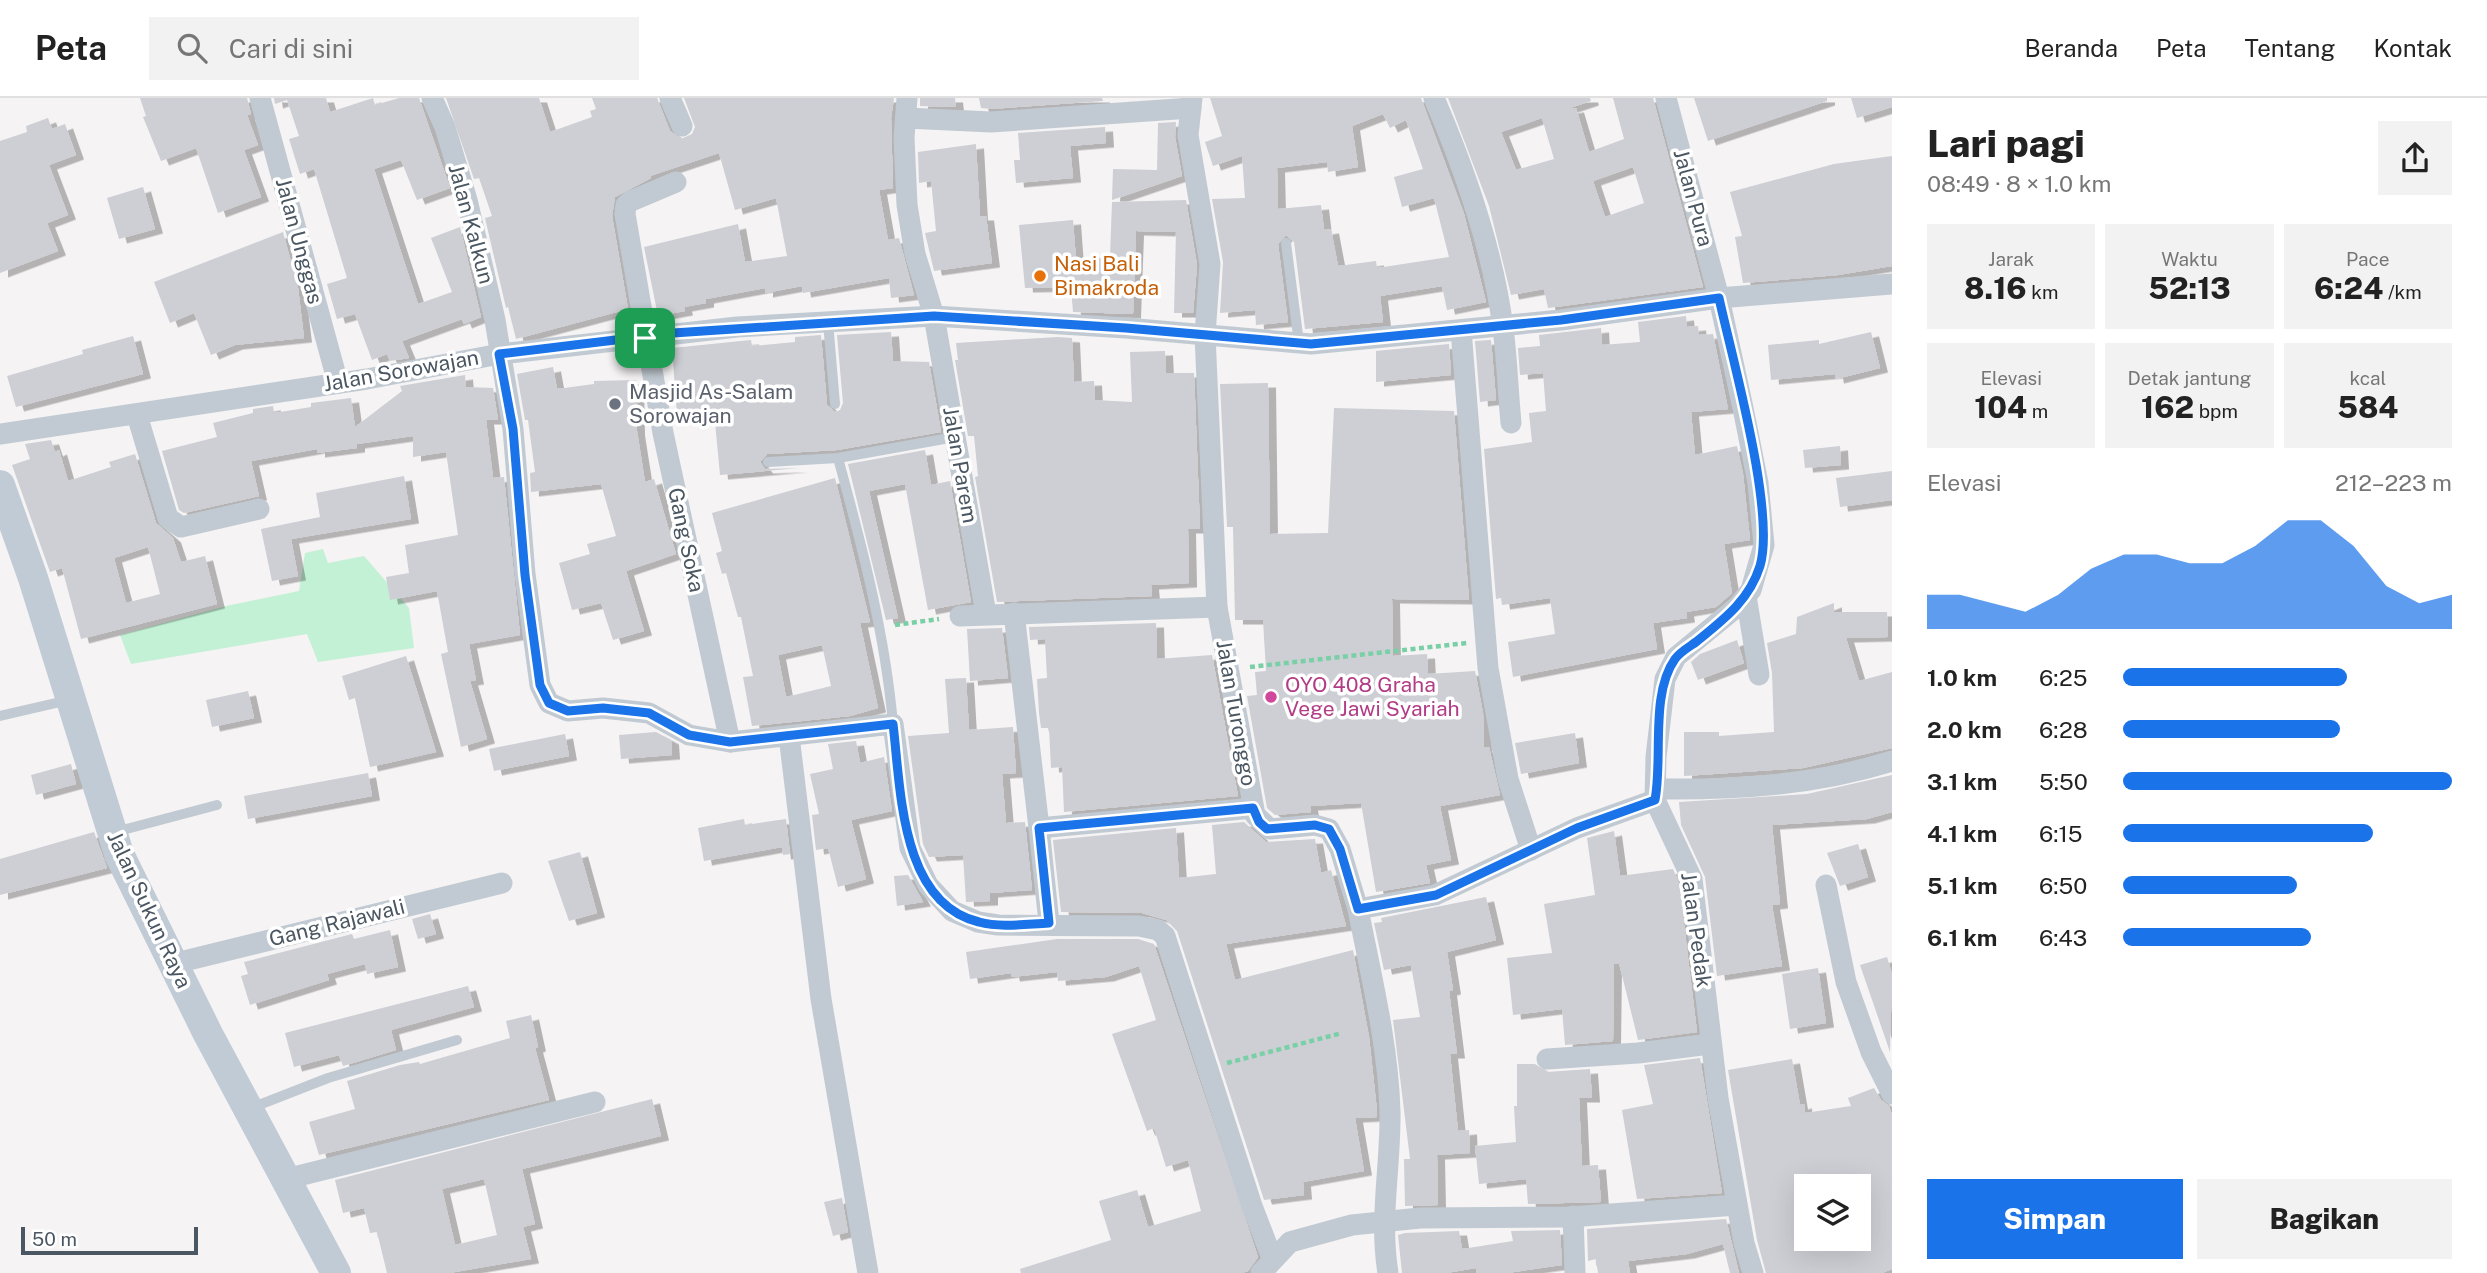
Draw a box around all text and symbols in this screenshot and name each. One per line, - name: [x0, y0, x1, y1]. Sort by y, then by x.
- search box: [149, 17, 639, 80]
- text: Peta: [35, 29, 107, 67]
- icon: search: [173, 29, 211, 67]
- text: Cari di sini: [229, 33, 353, 64]
- text: Beranda: [2024, 34, 2118, 62]
- text: Peta: [2156, 34, 2207, 62]
- text: Tentang: [2245, 34, 2335, 62]
- text: Kontak: [2373, 34, 2452, 62]
- text: Lari pagi: [1927, 121, 2085, 166]
- button: share: [2378, 121, 2452, 195]
- street label: Jalan Pura: [1668, 146, 1718, 249]
- street label: Jalan Kalkun: [444, 161, 499, 286]
- text: 08:49 · 8 × 1.0 km: [1927, 170, 2111, 197]
- street label: Jalan Unggas: [271, 175, 328, 307]
- text: Jarak: [1988, 248, 2034, 270]
- text: Waktu: [2161, 248, 2218, 270]
- text: Pace: [2346, 248, 2390, 270]
- place label: Nasi Bali Bimakroda: [1054, 251, 1159, 300]
- marker: Nasi Bali Bimakroda: [1032, 268, 1048, 284]
- text: 8.16: [1964, 270, 2027, 306]
- text: 52:13: [2148, 270, 2231, 306]
- text: 6:24: [2314, 270, 2383, 306]
- text: km: [2027, 281, 2058, 303]
- text: /km: [2383, 281, 2422, 303]
- pin: [615, 308, 675, 368]
- icon: arrive: [626, 319, 664, 357]
- street label: Jalan Sorowajan: [321, 345, 481, 396]
- text: Elevasi: [1980, 367, 2042, 389]
- text: Detak jantung: [2128, 367, 2251, 389]
- text: kcal: [2349, 367, 2386, 389]
- place label: Masjid As-Salam Sorowajan: [629, 379, 793, 428]
- text: 104: [1974, 389, 2027, 425]
- text: 162: [2141, 389, 2194, 425]
- text: 584: [2337, 389, 2398, 425]
- marker: Masjid As-Salam Sorowajan: [607, 396, 623, 412]
- text: m: [2027, 400, 2048, 422]
- text: bpm: [2194, 400, 2238, 422]
- street label: Jalan Parem: [938, 405, 983, 525]
- text: Elevasi: [1927, 469, 2001, 496]
- text: 212–223 m: [2335, 469, 2452, 496]
- street label: Gang Soka: [663, 485, 710, 595]
- street label: Jalan Turonggo: [1211, 638, 1262, 788]
- text: 1.0 km: [1927, 664, 1997, 691]
- text: 6:25: [2039, 664, 2087, 691]
- place label: OYO 408 Graha Vege Jawi Syariah: [1285, 672, 1460, 721]
- marker: OYO 408 Graha Vege Jawi Syariah: [1263, 689, 1279, 705]
- text: 2.0 km: [1927, 716, 2002, 743]
- text: 6:28: [2039, 716, 2088, 743]
- text: 3.1 km: [1927, 768, 1997, 795]
- text: 5:50: [2039, 768, 2088, 795]
- text: 4.1 km: [1927, 820, 1997, 847]
- text: 6:15: [2039, 820, 2083, 847]
- street label: Jalan Sukun Raya: [102, 827, 197, 992]
- street label: Jalan Pedak: [1676, 871, 1717, 989]
- text: 5.1 km: [1927, 872, 1998, 899]
- text: 6:50: [2039, 872, 2087, 899]
- street label: Gang Rajawali: [266, 894, 407, 951]
- text: 6.1 km: [1927, 924, 1997, 951]
- text: 6:43: [2039, 924, 2087, 951]
- map controls: [1794, 1174, 1871, 1251]
- button: layers: [1794, 1174, 1871, 1251]
- button: Simpan: [1927, 1179, 2183, 1259]
- button: Bagikan: [2197, 1179, 2452, 1259]
- scale bar: [21, 1224, 198, 1256]
- text: 50 m: [32, 1228, 77, 1250]

